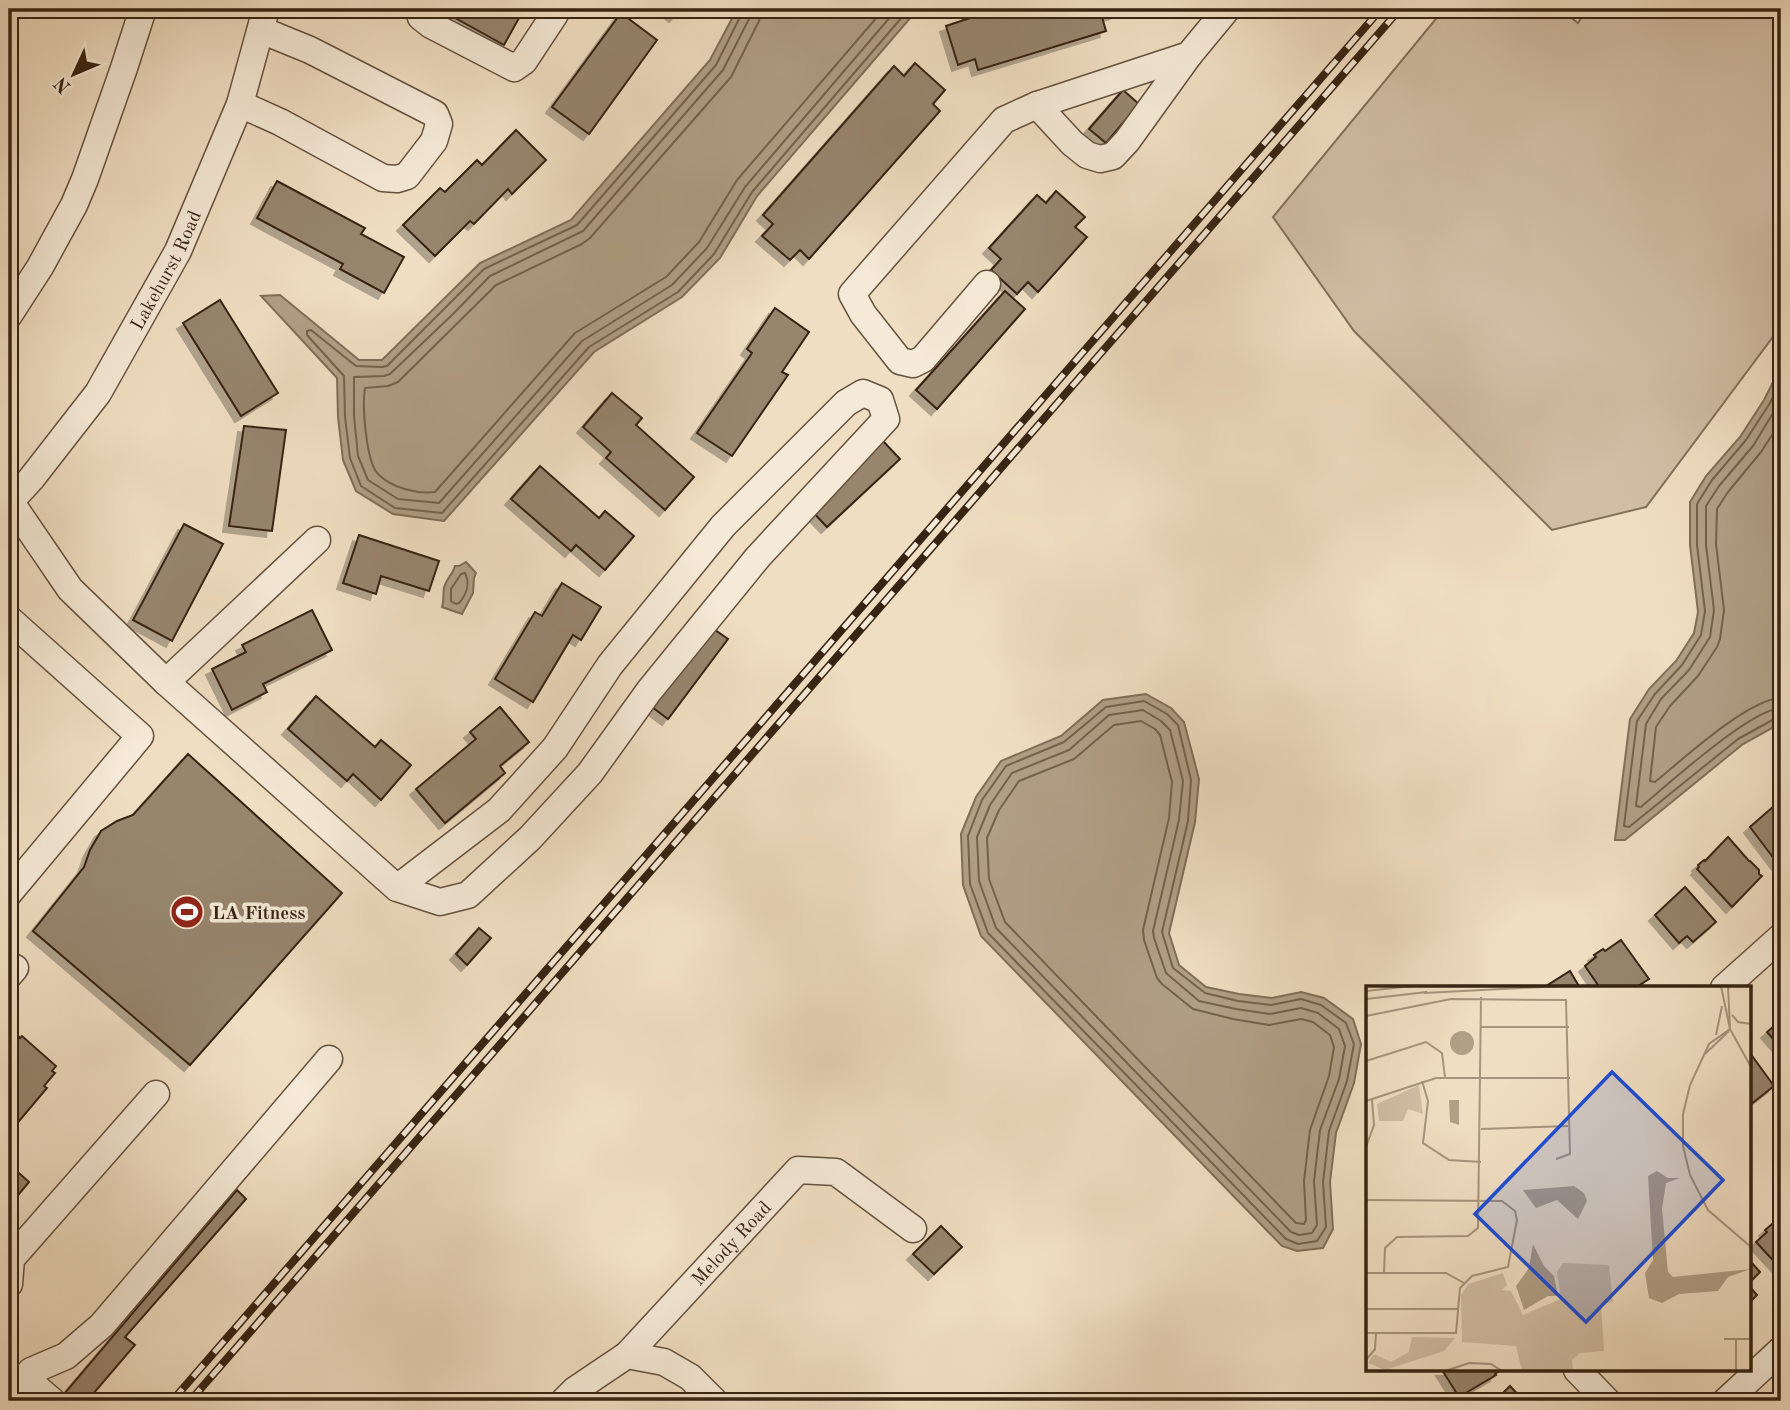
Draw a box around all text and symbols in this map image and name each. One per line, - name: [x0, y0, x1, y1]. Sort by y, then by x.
- north arrow: [38, 38, 108, 108]
- text: N: [51, 72, 75, 96]
- street label: Lakehurst Road: [129, 208, 206, 334]
- sports icon: LA Fitness: [168, 893, 206, 931]
- place label: LA Fitness: [212, 905, 306, 924]
- inset map: [1366, 986, 1752, 1372]
- street label: Melody Road: [689, 1199, 776, 1290]

